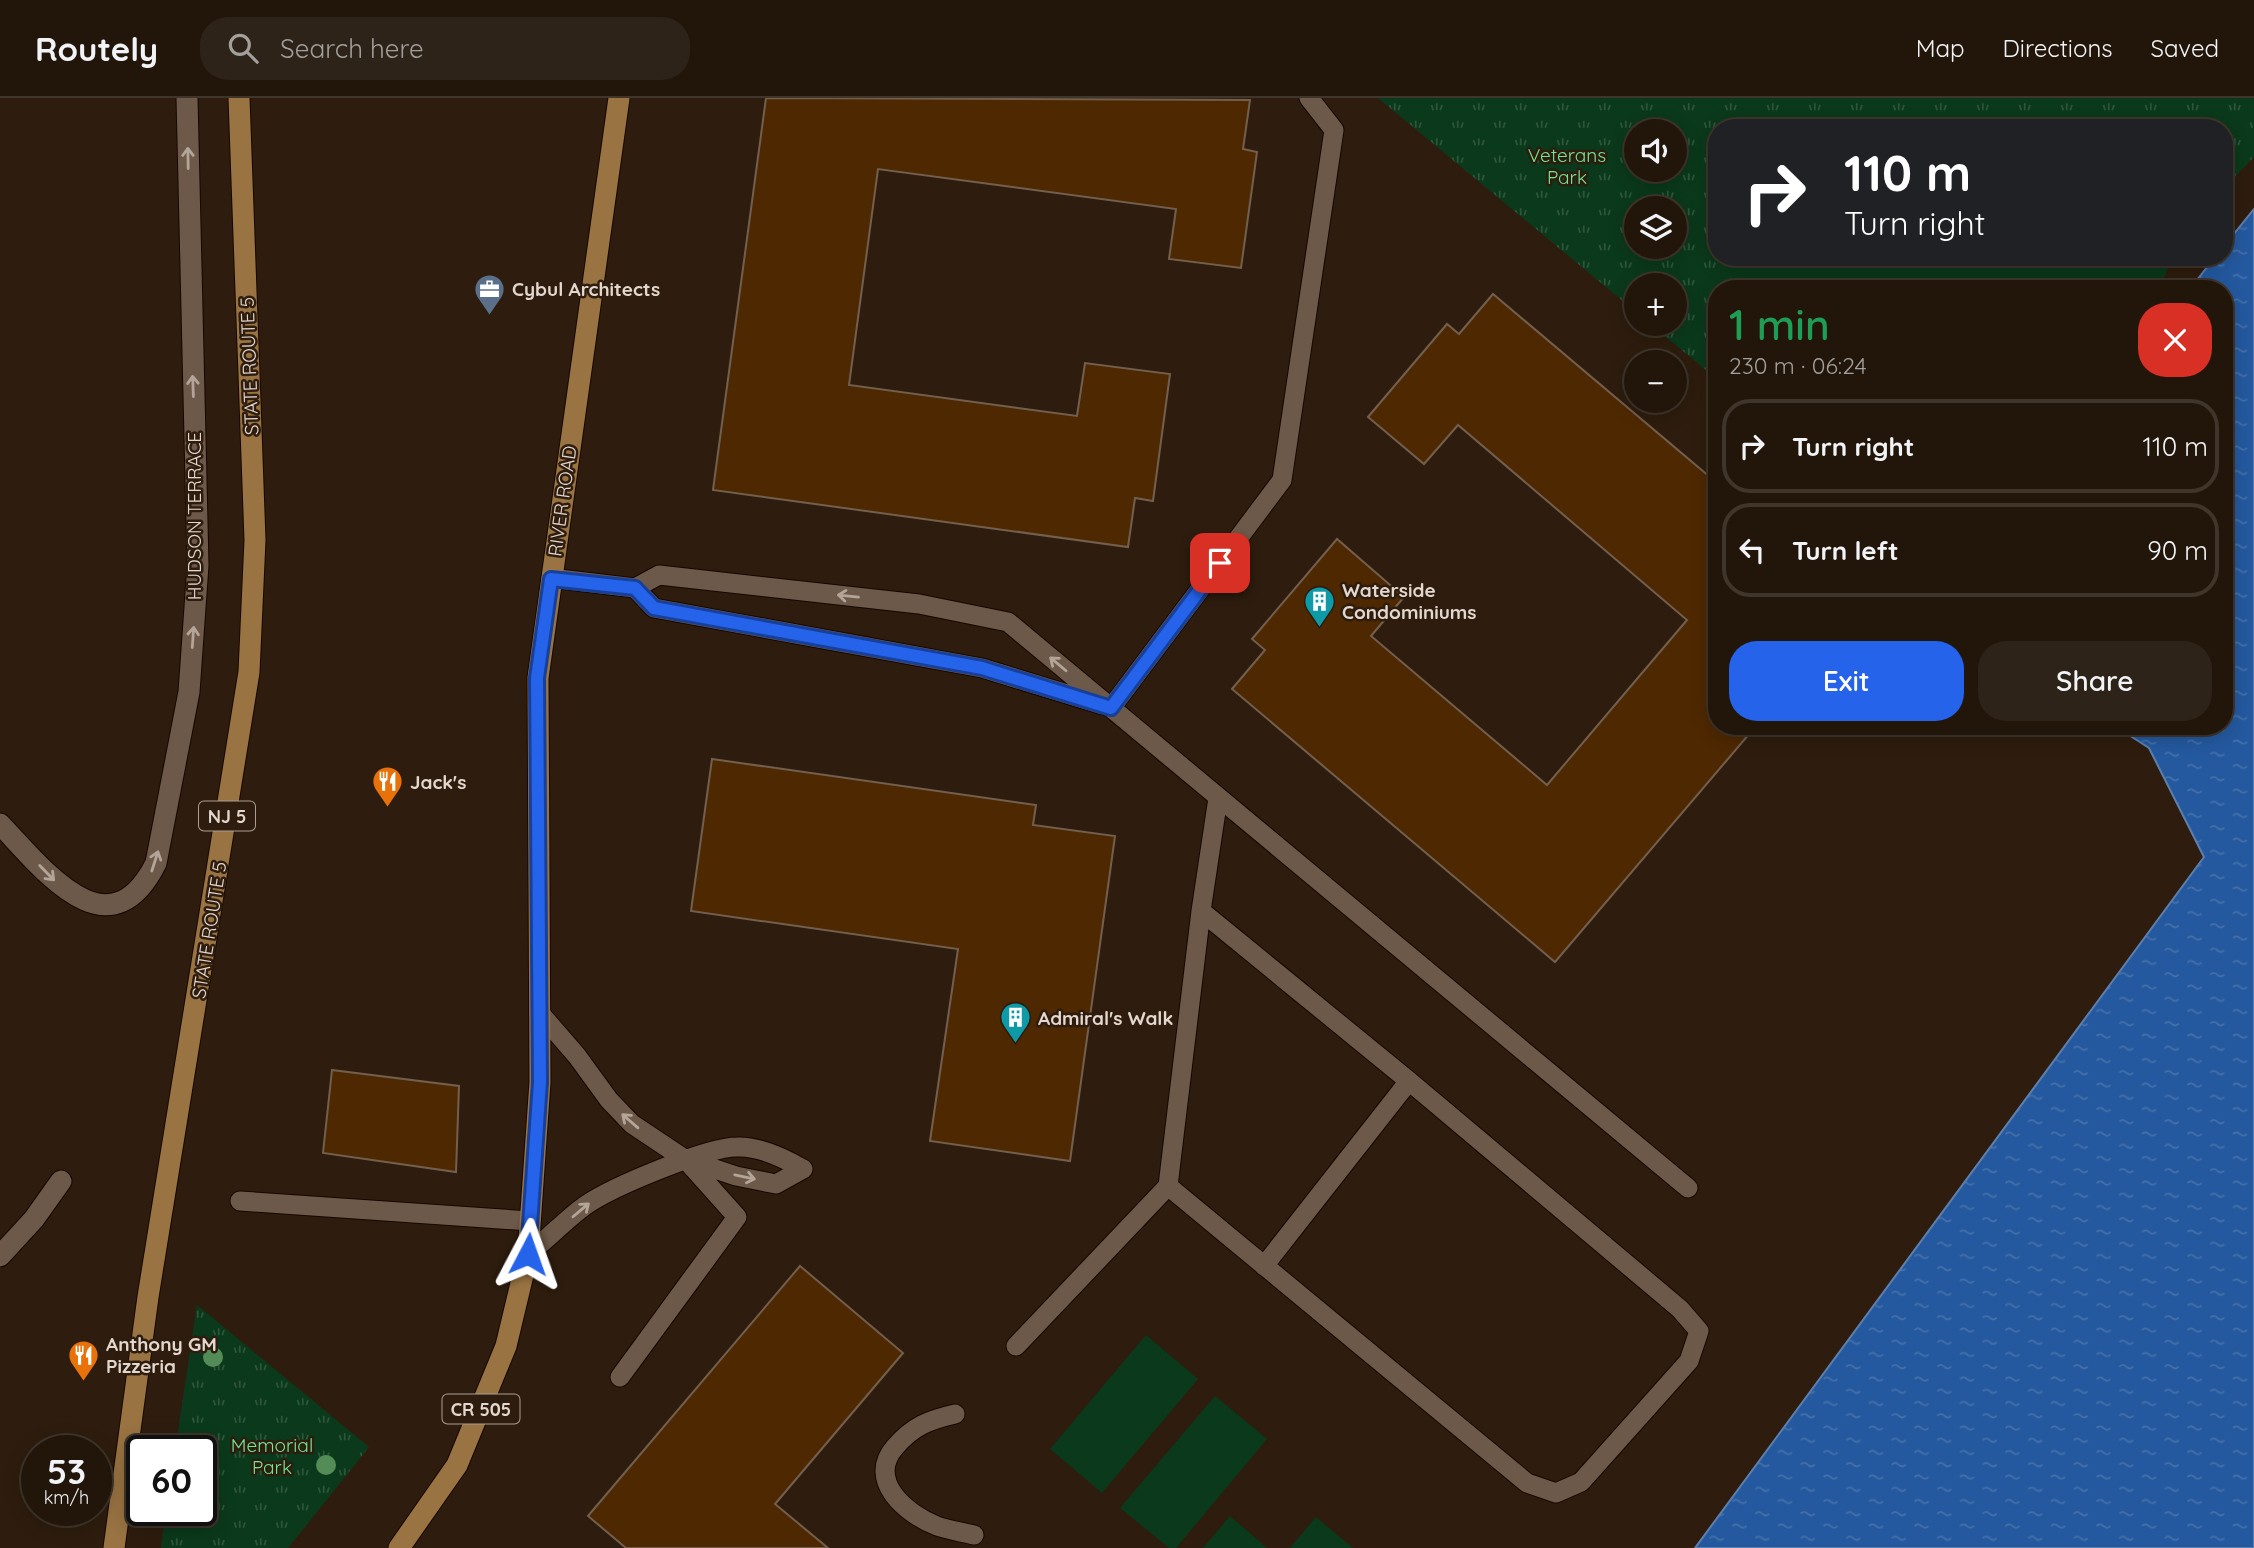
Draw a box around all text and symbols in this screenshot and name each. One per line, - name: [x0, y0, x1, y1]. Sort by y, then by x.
- search box: [200, 17, 690, 80]
- text: Routely: [35, 28, 158, 69]
- icon: search: [224, 29, 262, 67]
- text: Search here: [280, 32, 424, 65]
- text: Map: [1916, 33, 1965, 63]
- text: Directions: [2003, 33, 2113, 63]
- text: Saved: [2151, 33, 2219, 63]
- map controls: [1624, 119, 1687, 413]
- button: sound: [1624, 119, 1687, 182]
- text: 110 m: [1844, 142, 1971, 203]
- park label: Veterans Park: [1528, 143, 1606, 189]
- one-way arrow: [181, 147, 195, 170]
- icon: right: [1729, 147, 1820, 238]
- button: layers: [1624, 196, 1687, 259]
- text: Turn right: [1844, 203, 1985, 243]
- office icon: Cybul Architects: [472, 272, 506, 316]
- button: +: [1624, 273, 1687, 336]
- place label: Cybul Architects: [512, 277, 660, 301]
- street label: STATE ROUTE 5: [235, 296, 263, 436]
- text: 1 min: [1729, 298, 1830, 351]
- button: close: [2138, 303, 2212, 377]
- button: −: [1624, 350, 1687, 413]
- text: 230 m · 06:24: [1729, 351, 1867, 380]
- one-way arrow: [186, 374, 199, 397]
- icon: right: [1733, 427, 1771, 465]
- text: Turn right: [1792, 430, 1914, 463]
- text: 110 m: [2142, 430, 2208, 463]
- street label: HUDSON TERRACE: [182, 432, 206, 600]
- street label: RIVER ROAD: [542, 444, 582, 558]
- icon: left: [1733, 531, 1771, 569]
- pin: [1190, 533, 1250, 593]
- text: Turn left: [1792, 534, 1899, 567]
- text: 90 m: [2147, 534, 2208, 567]
- icon: arrive: [1201, 544, 1239, 582]
- place label: Waterside Condominiums: [1342, 578, 1477, 624]
- building icon: Waterside Condominiums: [1302, 584, 1336, 628]
- one-way arrow: [837, 590, 860, 603]
- one-way arrow: [186, 626, 199, 649]
- button: Exit: [1729, 641, 1964, 721]
- button: Share: [1978, 641, 2212, 721]
- one-way arrow: [1050, 656, 1068, 672]
- restaurant icon: Jack's: [370, 765, 404, 809]
- place label: Jack's: [410, 770, 466, 794]
- road number: NJ 5: [199, 802, 255, 830]
- one-way arrow: [150, 851, 163, 873]
- street label: STATE ROUTE 5: [186, 860, 232, 1000]
- one-way arrow: [39, 864, 56, 881]
- building icon: Admiral's Walk: [998, 1001, 1032, 1045]
- place label: Admiral's Walk: [1038, 1006, 1173, 1030]
- one-way arrow: [621, 1113, 639, 1129]
- one-way arrow: [733, 1171, 756, 1185]
- one-way arrow: [571, 1202, 589, 1218]
- position arrow: [491, 1217, 565, 1291]
- place label: Anthony GM Pizzeria: [106, 1332, 217, 1378]
- restaurant icon: Anthony GM Pizzeria: [66, 1338, 100, 1382]
- road number: CR 505: [442, 1394, 520, 1424]
- park label: Memorial Park: [231, 1433, 313, 1479]
- speed limit sign: 60: [126, 1435, 217, 1526]
- text: 53: [47, 1449, 86, 1493]
- text: km/h: [44, 1486, 89, 1509]

